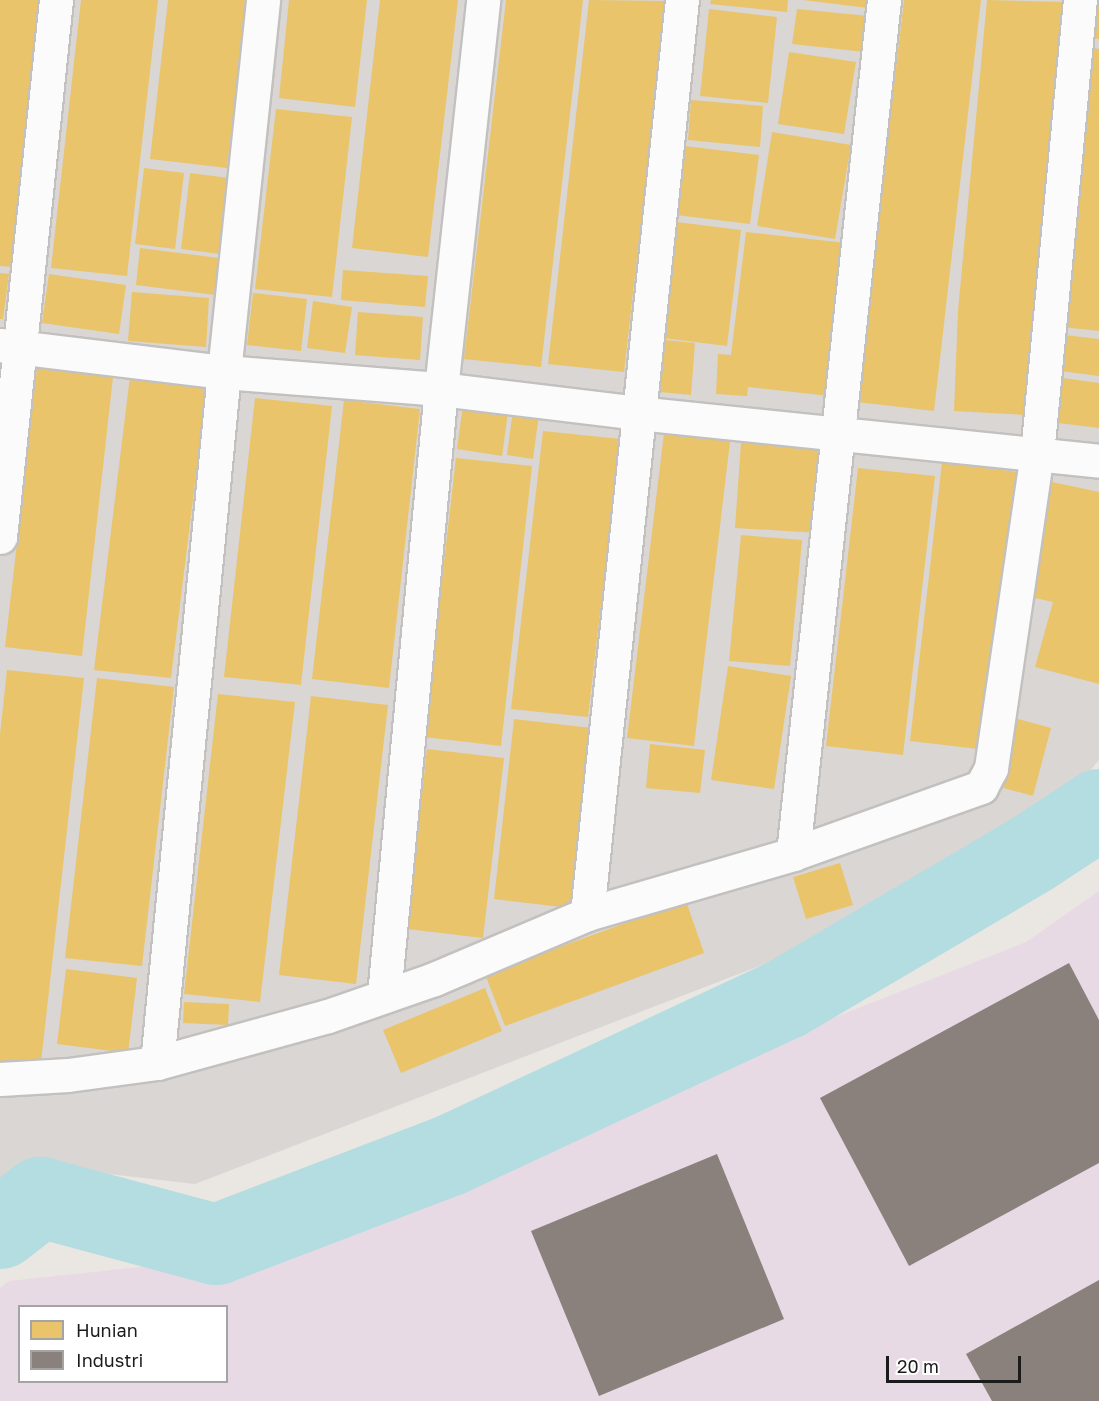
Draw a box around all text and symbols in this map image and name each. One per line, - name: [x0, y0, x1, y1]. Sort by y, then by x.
- legend: [18, 1305, 228, 1383]
- text: Hunian: [76, 1319, 138, 1341]
- scale bar: [889, 1344, 1024, 1382]
- text: Industri: [76, 1349, 143, 1371]
- text: 20 m: [897, 1355, 939, 1377]

